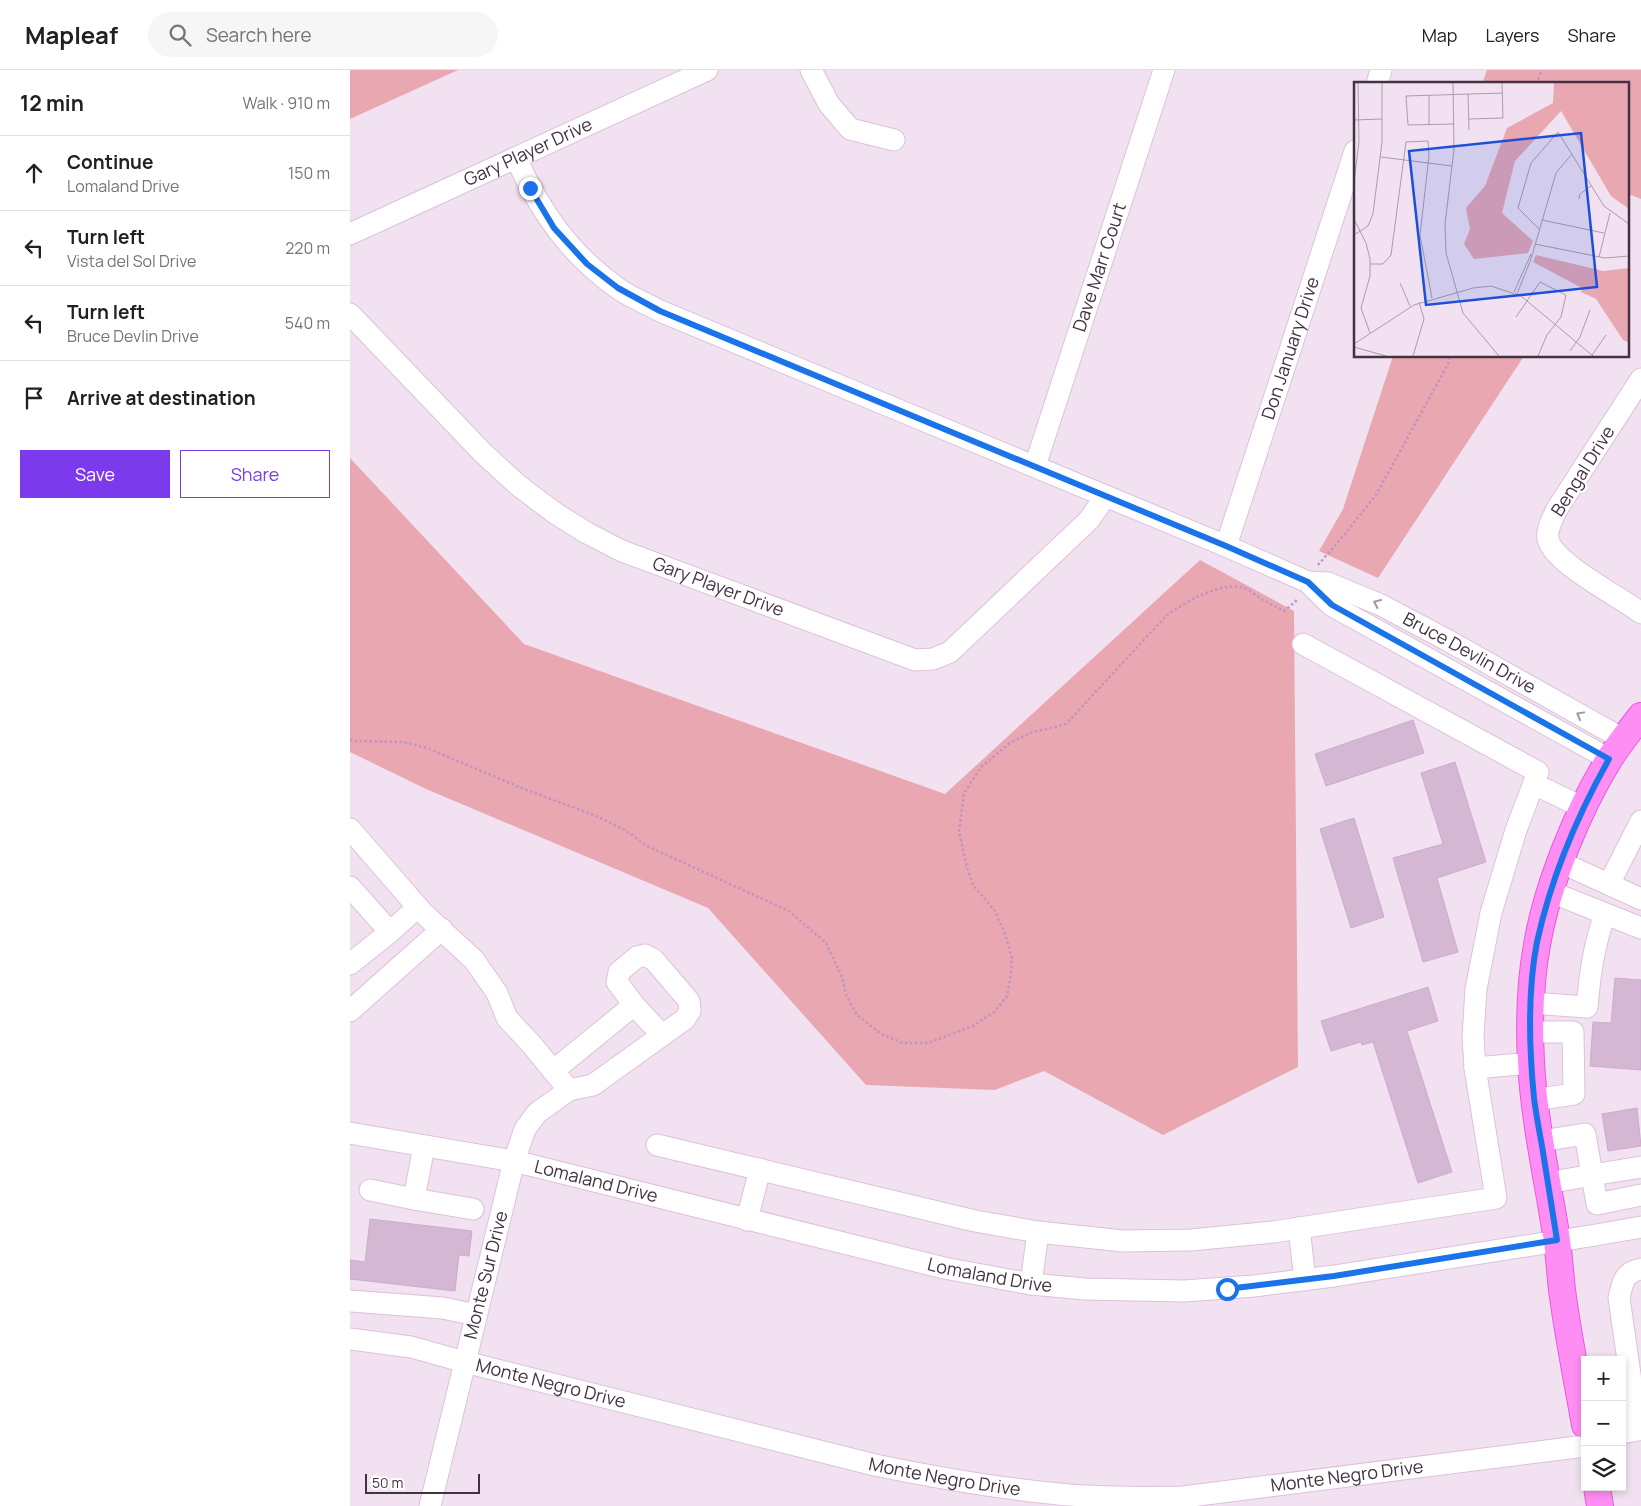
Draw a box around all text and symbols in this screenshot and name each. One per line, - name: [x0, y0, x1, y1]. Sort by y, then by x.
- search box: [148, 12, 498, 57]
- text: Mapleaf: [25, 18, 118, 51]
- icon: search: [166, 21, 194, 49]
- text: Search here: [206, 22, 312, 48]
- text: Map: [1422, 23, 1457, 47]
- text: Layers: [1485, 23, 1539, 47]
- text: Share: [1567, 23, 1616, 47]
- inset map: [1354, 82, 1628, 358]
- text: 12 min: [20, 89, 84, 117]
- text: Walk · 910 m: [242, 92, 330, 114]
- street label: Gary Player Drive: [460, 111, 596, 191]
- text: Continue: [67, 149, 153, 175]
- icon: ahead: [20, 159, 48, 187]
- text: 150 m: [288, 162, 330, 184]
- text: Lomaland Drive: [67, 175, 179, 197]
- route end: [519, 177, 542, 200]
- street label: Dave Marr Court: [1067, 199, 1131, 335]
- text: Turn left: [67, 224, 145, 250]
- icon: left: [20, 234, 48, 262]
- text: 220 m: [285, 237, 330, 259]
- text: Vista del Sol Drive: [67, 250, 196, 272]
- street label: Don January Drive: [1255, 274, 1324, 422]
- text: Turn left: [67, 299, 145, 325]
- icon: left: [20, 309, 48, 337]
- text: 540 m: [285, 312, 330, 334]
- text: Bruce Devlin Drive: [67, 325, 199, 347]
- icon: arrive: [20, 384, 48, 412]
- text: Arrive at destination: [67, 385, 256, 411]
- street label: Bengal Drive: [1545, 421, 1619, 520]
- button: Save: [20, 450, 170, 498]
- button: Share: [180, 450, 330, 498]
- street label: Gary Player Drive: [649, 550, 788, 621]
- one-way arrow: [1373, 600, 1382, 610]
- street label: Bruce Devlin Drive: [1399, 606, 1541, 699]
- one-way arrow: [1577, 712, 1586, 722]
- street label: Lomaland Drive: [532, 1154, 661, 1207]
- street label: Monte Sur Drive: [457, 1208, 513, 1341]
- street label: Lomaland Drive: [925, 1251, 1053, 1297]
- route start: [1216, 1278, 1239, 1301]
- street label: Monte Negro Drive: [474, 1352, 628, 1413]
- map controls: [1581, 1356, 1626, 1491]
- button: +: [1581, 1356, 1626, 1401]
- button: −: [1581, 1401, 1626, 1446]
- button: layers: [1581, 1446, 1626, 1491]
- street label: Monte Negro Drive: [867, 1451, 1022, 1501]
- street label: Monte Negro Drive: [1269, 1454, 1425, 1497]
- scale bar: [365, 1471, 480, 1494]
- text: 50 m: [372, 1473, 403, 1492]

